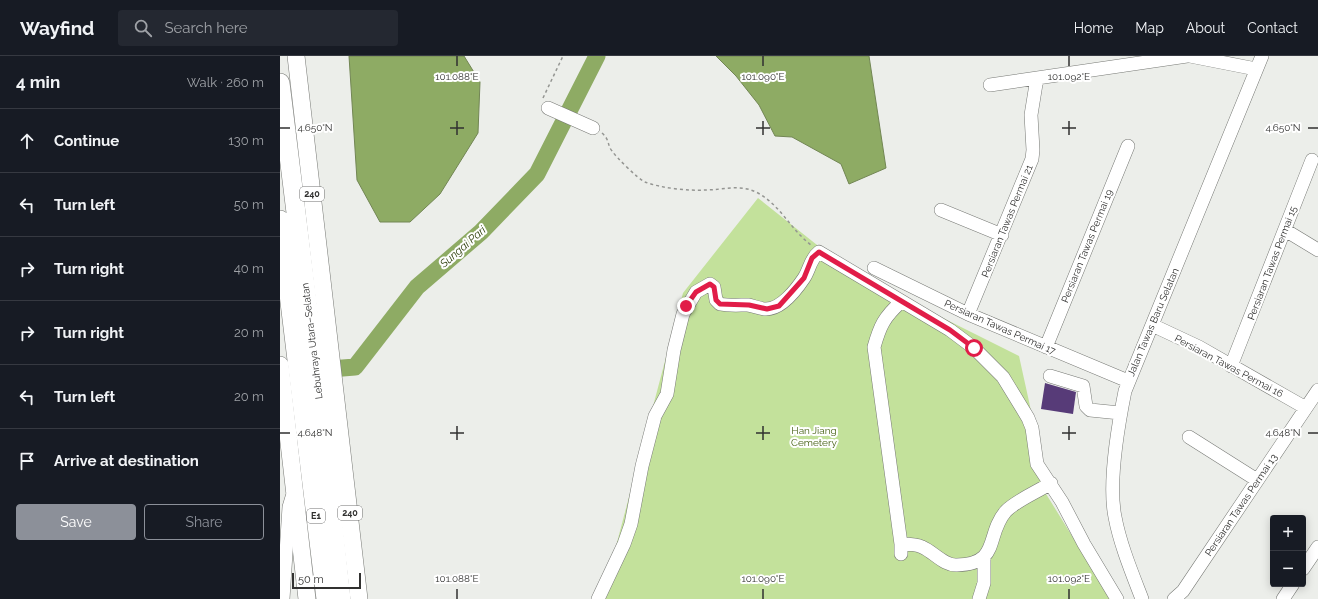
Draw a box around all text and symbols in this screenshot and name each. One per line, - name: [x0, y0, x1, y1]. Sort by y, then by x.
- search box: [118, 10, 398, 46]
- text: Wayfind: [20, 17, 94, 39]
- icon: search: [132, 17, 154, 39]
- text: Search here: [164, 19, 248, 37]
- text: Home: [1074, 20, 1113, 36]
- text: Map: [1135, 20, 1164, 36]
- text: About: [1186, 20, 1225, 36]
- text: Contact: [1247, 20, 1298, 36]
- text: 101.088°E: [435, 71, 479, 82]
- text: 101.090°E: [741, 71, 785, 82]
- text: 101.092°E: [1048, 71, 1090, 82]
- text: 4 min: [16, 72, 60, 92]
- text: Walk · 260 m: [187, 75, 264, 90]
- text: 4.650°N: [297, 122, 333, 133]
- text: 4.650°N: [1265, 122, 1301, 133]
- icon: ahead: [16, 130, 38, 152]
- text: Continue: [54, 132, 119, 150]
- text: 130 m: [228, 133, 264, 148]
- street label: Persiaran Tawas Permai 21: [979, 162, 1035, 279]
- road number: 240: [300, 187, 324, 201]
- street label: Persiaran Tawas Permai 19: [1059, 188, 1115, 304]
- icon: left: [16, 194, 38, 216]
- text: Turn left: [54, 196, 115, 214]
- text: 50 m: [234, 197, 264, 212]
- street label: Persiaran Tawas Permai 15: [1245, 204, 1299, 321]
- water label: Sungai Pari: [437, 223, 489, 271]
- icon: right: [16, 258, 38, 280]
- text: Turn right: [54, 260, 124, 278]
- text: 40 m: [234, 261, 264, 276]
- street label: Jalan Tawas Baru Selatan: [1125, 266, 1181, 378]
- street label: Lebuhraya Utara–Selatan: [299, 282, 325, 400]
- route end: [677, 297, 695, 315]
- street label: Persiaran Tawas Permai 17: [943, 297, 1058, 357]
- icon: right: [16, 322, 38, 344]
- text: Turn right: [54, 324, 124, 342]
- text: 20 m: [234, 325, 264, 340]
- street label: Persiaran Tawas Permai 16: [1173, 333, 1285, 399]
- route start: [965, 339, 983, 357]
- icon: left: [16, 386, 38, 408]
- text: Turn left: [54, 388, 115, 406]
- text: 20 m: [234, 389, 264, 404]
- park label: Han Jiang Cemetery: [791, 425, 837, 448]
- text: 4.648°N: [297, 427, 333, 438]
- text: 4.648°N: [1265, 427, 1301, 438]
- icon: arrive: [16, 450, 38, 472]
- text: Arrive at destination: [54, 452, 199, 470]
- street label: Persiaran Tawas Permai 13: [1203, 452, 1279, 558]
- button: Save: [16, 504, 136, 540]
- button: Share: [144, 504, 264, 540]
- road number: 240: [338, 506, 362, 520]
- road number: E1: [307, 509, 325, 523]
- map controls: [1270, 515, 1306, 587]
- button: +: [1270, 515, 1306, 551]
- button: −: [1270, 551, 1306, 587]
- scale bar: [292, 571, 361, 590]
- text: 50 m: [298, 573, 324, 586]
- text: 101.088°E: [435, 573, 479, 584]
- text: 101.090°E: [741, 573, 785, 584]
- text: 101.092°E: [1048, 573, 1090, 584]

